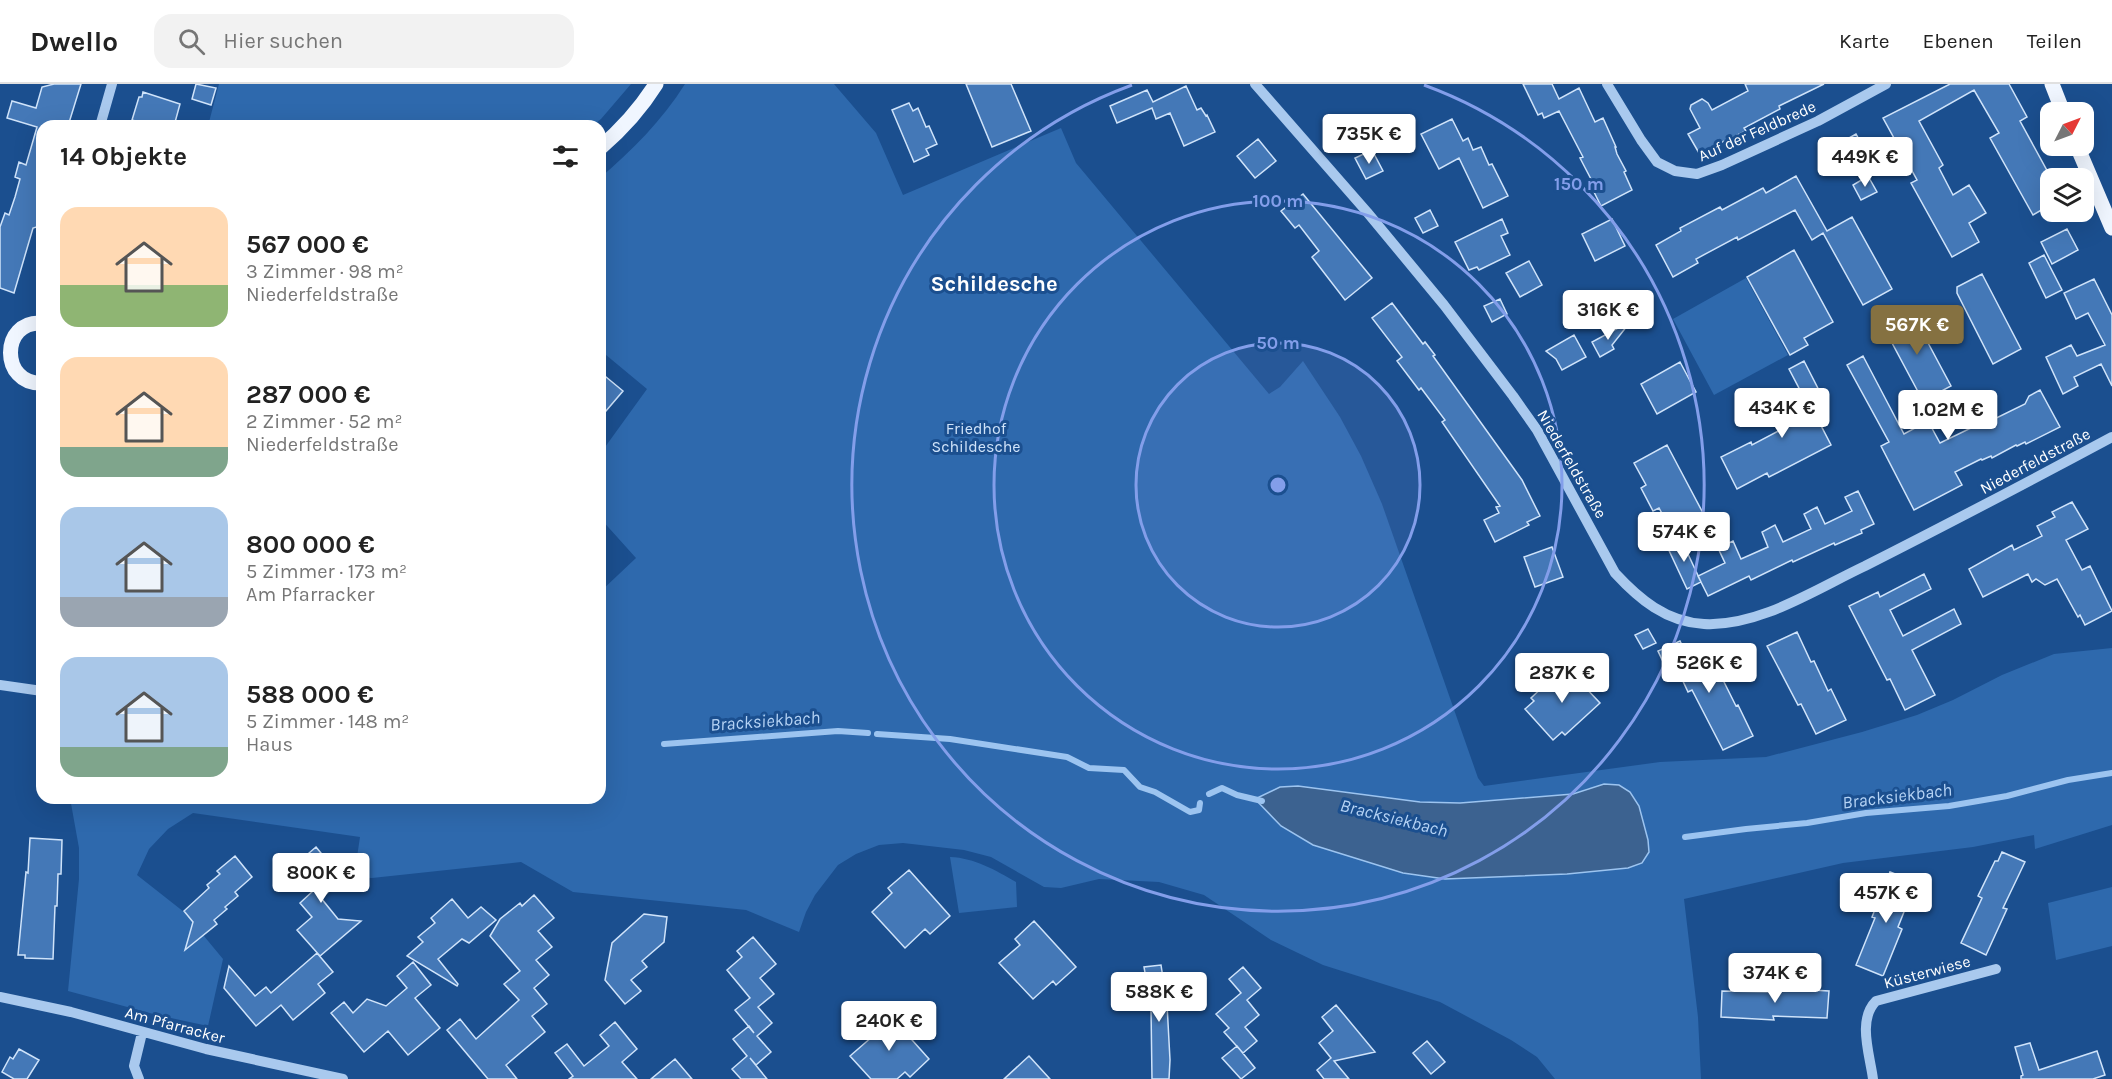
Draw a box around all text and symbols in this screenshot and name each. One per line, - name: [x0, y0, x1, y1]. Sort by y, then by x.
- search box: [154, 14, 574, 68]
- text: Dwello: [30, 25, 118, 58]
- icon: search: [175, 25, 208, 58]
- text: Hier suchen: [223, 28, 343, 54]
- text: Karte: [1839, 29, 1890, 53]
- text: Ebenen: [1923, 29, 1994, 53]
- text: Teilen: [2027, 29, 2082, 53]
- street label: Auf der Feldbrede: [1695, 97, 1819, 165]
- north arrow: [2040, 102, 2094, 156]
- map controls: [2040, 102, 2094, 222]
- pin: 735K €: [1320, 114, 1418, 165]
- text: 735K €: [1337, 122, 1401, 145]
- pin: 449K €: [1816, 137, 1914, 188]
- icon: filters: [549, 140, 582, 173]
- text: 14 Objekte: [60, 141, 187, 172]
- text: 449K €: [1832, 145, 1898, 168]
- button: layers: [2040, 168, 2094, 222]
- text: 150 m: [1554, 173, 1604, 195]
- text: 100 m: [1253, 190, 1303, 212]
- text: 567 000 €: [246, 229, 369, 260]
- icon: home: [108, 231, 180, 303]
- text: 3 Zimmer · 98 m²: [246, 260, 404, 283]
- district label: Schildesche: [930, 271, 1058, 297]
- text: Niederfeldstraße: [246, 283, 399, 306]
- pin: 316K €: [1559, 290, 1657, 341]
- text: 316K €: [1577, 298, 1639, 321]
- pin: 567K €: [1868, 305, 1966, 356]
- text: 567K €: [1885, 313, 1949, 336]
- text: 50 m: [1256, 332, 1300, 354]
- text: 287 000 €: [246, 379, 370, 410]
- icon: home: [108, 381, 180, 453]
- pin: 434K €: [1733, 388, 1831, 439]
- pin: 1.02M €: [1893, 390, 2003, 441]
- text: 434K €: [1748, 396, 1816, 419]
- text: 1.02M €: [1912, 398, 1984, 421]
- street label: Niederfeldstraße: [1533, 406, 1611, 522]
- text: 2 Zimmer · 52 m²: [246, 410, 402, 433]
- park label: Friedhof Schildesche: [931, 419, 1021, 456]
- street label: Niederfeldstraße: [1977, 424, 2093, 498]
- text: Niederfeldstraße: [246, 433, 399, 456]
- centre of rings: [1268, 475, 1288, 495]
- pin: 574K €: [1635, 512, 1733, 563]
- text: 574K €: [1652, 520, 1716, 543]
- text: 800 000 €: [246, 529, 375, 560]
- icon: home: [108, 531, 180, 603]
- text: 5 Zimmer · 173 m²: [246, 560, 407, 583]
- text: Am Pfarracker: [246, 583, 374, 606]
- pin: 526K €: [1660, 643, 1758, 694]
- text: 526K €: [1676, 651, 1742, 674]
- pin: 287K €: [1513, 653, 1611, 704]
- text: 287K €: [1529, 661, 1595, 684]
- text: 588 000 €: [246, 679, 374, 710]
- icon: home: [108, 681, 180, 753]
- water label: Bracksiekbach: [709, 706, 821, 736]
- text: 5 Zimmer · 148 m²: [246, 710, 409, 733]
- text: Haus: [246, 733, 293, 756]
- water label: Bracksiekbach: [1841, 778, 1953, 814]
- water label: Bracksiekbach: [1338, 794, 1450, 842]
- pin: 800K €: [272, 853, 370, 904]
- text: 800K €: [286, 861, 356, 884]
- pin: 457K €: [1837, 873, 1935, 924]
- text: 457K €: [1854, 881, 1918, 904]
- street label: Küsterwiese: [1882, 951, 1972, 993]
- pin: 374K €: [1726, 953, 1824, 1004]
- text: 374K €: [1742, 961, 1808, 984]
- pin: 588K €: [1110, 972, 1208, 1023]
- text: 588K €: [1125, 980, 1193, 1003]
- pin: 240K €: [840, 1001, 938, 1052]
- street label: Am Pfarracker: [123, 1003, 227, 1048]
- text: 240K €: [855, 1009, 923, 1032]

